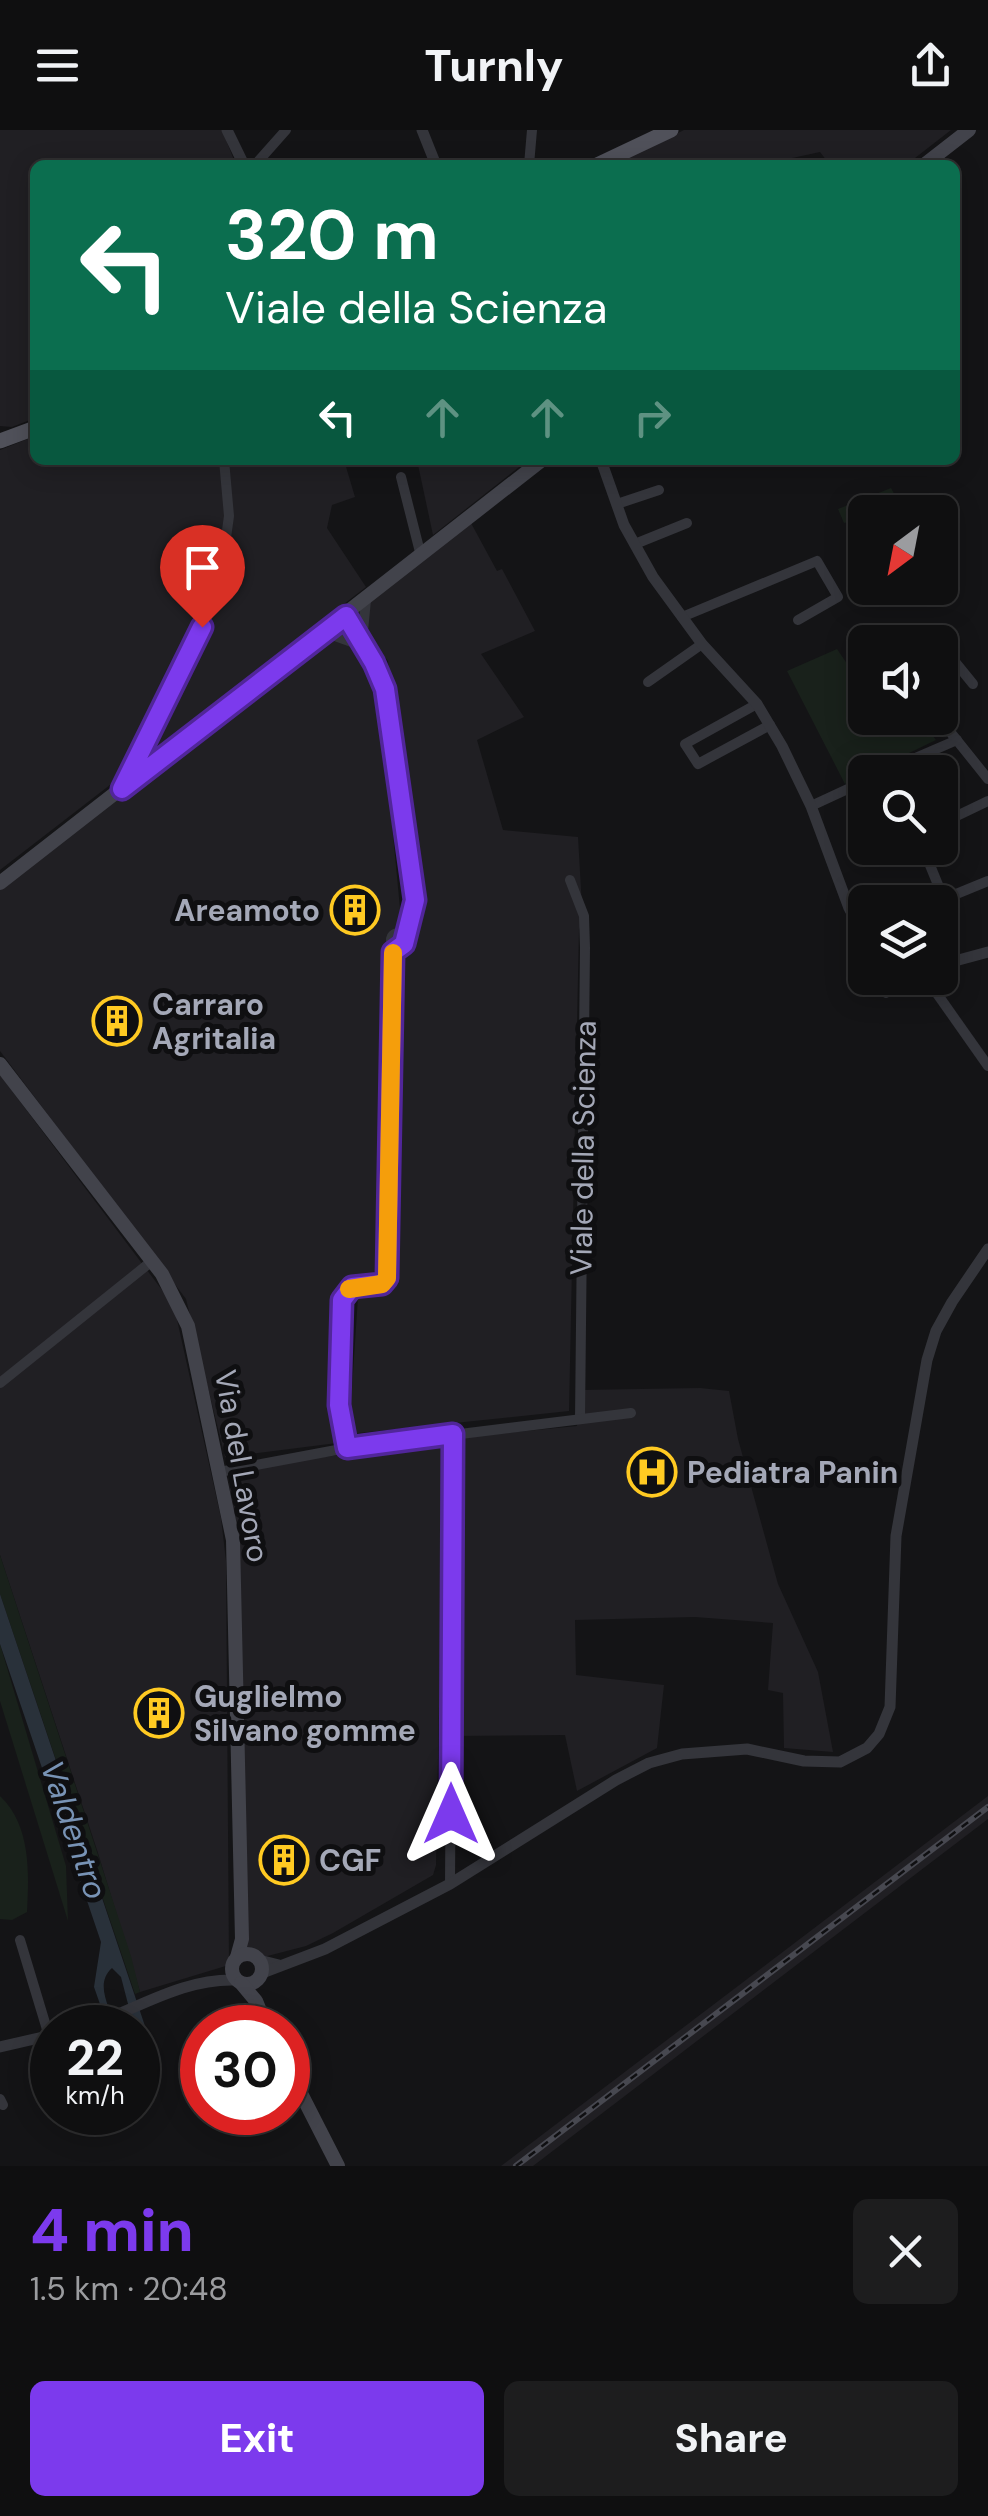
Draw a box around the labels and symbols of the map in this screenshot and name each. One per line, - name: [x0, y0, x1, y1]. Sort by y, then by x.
- north arrow: [848, 495, 958, 605]
- pin: [160, 525, 245, 628]
- building icon: Areamoto: [329, 884, 381, 936]
- place label: Areamoto: [174, 891, 320, 930]
- place label: Carraro Agritalia: [152, 985, 276, 1058]
- building icon: Carraro Agritalia: [91, 995, 143, 1047]
- street label: Viale della Scienza: [561, 1020, 605, 1276]
- street label: Via del Lavoro: [206, 1367, 278, 1565]
- hospital icon: Pediatra Panin: [626, 1446, 678, 1498]
- place label: Pediatra Panin: [687, 1453, 898, 1492]
- place label: Guglielmo Silvano gomme: [194, 1677, 416, 1750]
- building icon: Guglielmo Silvano gomme: [133, 1687, 185, 1739]
- water label: Valdentro: [31, 1755, 117, 1905]
- position arrow: [399, 1762, 503, 1866]
- building icon: CGF: [258, 1834, 310, 1886]
- place label: CGF: [319, 1841, 381, 1880]
- speed limit sign: 30: [180, 2005, 310, 2135]

